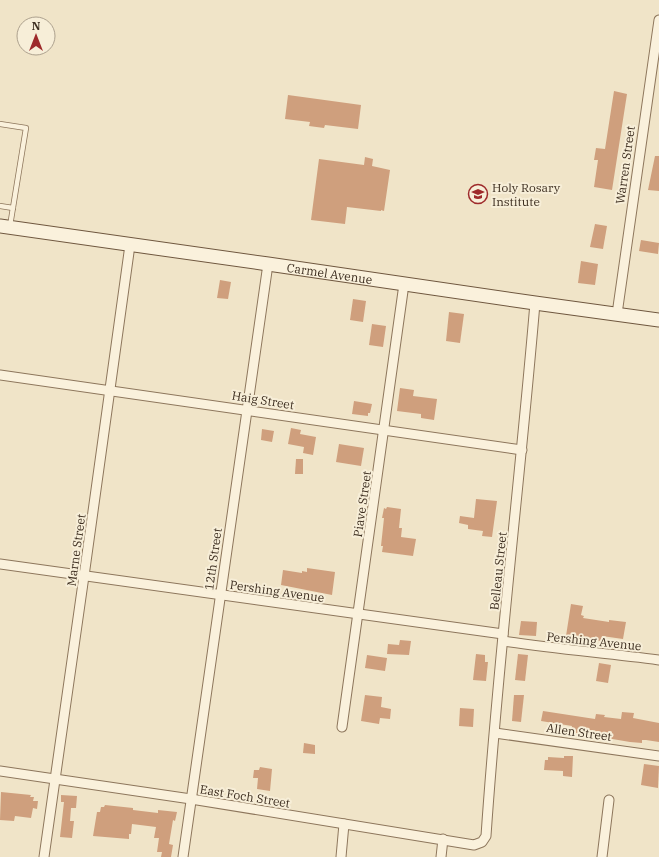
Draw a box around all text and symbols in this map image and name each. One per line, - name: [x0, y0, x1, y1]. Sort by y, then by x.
- north arrow: [16, 16, 56, 56]
- text: N: [32, 19, 41, 33]
- street label: Warren Street: [612, 125, 638, 205]
- place label: Holy Rosary Institute: [492, 180, 561, 209]
- school or university icon: Holy Rosary Institute: [467, 183, 489, 205]
- street label: Carmel Avenue: [286, 259, 373, 287]
- street label: Haig Street: [231, 388, 295, 412]
- street label: Piave Street: [350, 470, 374, 538]
- street label: Marne Street: [63, 513, 89, 587]
- street label: 12th Street: [201, 527, 225, 591]
- street label: Belleau Street: [486, 531, 510, 611]
- street label: Pershing Avenue: [229, 577, 325, 605]
- street label: Pershing Avenue: [546, 629, 642, 653]
- street label: Allen Street: [545, 720, 613, 744]
- street label: East Foch Street: [199, 781, 291, 811]

